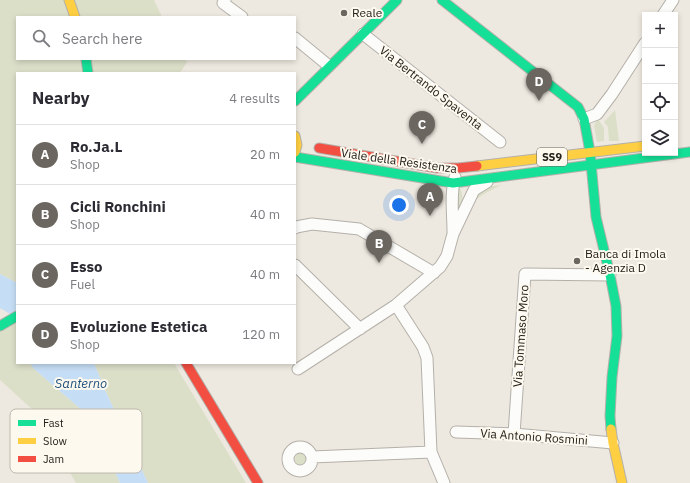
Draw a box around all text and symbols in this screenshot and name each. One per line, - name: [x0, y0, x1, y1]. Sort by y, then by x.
- place label: Reale: [352, 5, 383, 20]
- marker: Reale: [339, 8, 349, 18]
- map controls: [642, 12, 678, 156]
- button: +: [642, 12, 678, 48]
- search box: [16, 16, 296, 60]
- icon: search: [30, 27, 52, 49]
- text: Search here: [62, 29, 142, 48]
- street label: Via Bertrando Spaventa: [377, 43, 486, 133]
- button: −: [642, 48, 678, 84]
- pin: D: [526, 68, 552, 101]
- button: locate: [642, 84, 678, 120]
- text: Nearby: [32, 87, 90, 109]
- text: 4 results: [229, 90, 280, 107]
- pin: C: [409, 111, 435, 144]
- button: layers: [642, 120, 678, 156]
- text: Ro.Ja.L: [70, 137, 122, 156]
- street label: Viale della Resistenza: [340, 145, 459, 176]
- text: A: [41, 146, 49, 163]
- text: 20 m: [250, 146, 280, 163]
- road number: SS9: [537, 148, 567, 166]
- text: Shop: [70, 156, 100, 173]
- pin: A: [417, 183, 443, 216]
- your location: [389, 195, 409, 215]
- text: Cicli Ronchini: [70, 197, 166, 216]
- text: B: [41, 206, 49, 223]
- text: 40 m: [250, 206, 280, 223]
- text: Shop: [70, 216, 100, 233]
- pin: B: [366, 230, 392, 263]
- place label: Banca di Imola - Agenzia D: [585, 246, 666, 275]
- marker: Banca di Imola - Agenzia D: [572, 256, 582, 266]
- text: Esso: [70, 257, 103, 276]
- text: C: [41, 266, 49, 283]
- text: 40 m: [250, 266, 280, 283]
- text: Fuel: [70, 276, 95, 293]
- street label: Via Tommaso Moro: [509, 284, 532, 388]
- text: Evoluzione Estetica: [70, 317, 207, 336]
- text: D: [40, 326, 50, 343]
- text: 120 m: [242, 326, 280, 343]
- text: Shop: [70, 336, 100, 353]
- water label: Santerno: [55, 375, 107, 392]
- legend: [10, 409, 142, 473]
- text: Fast: [43, 416, 64, 430]
- street label: Via Antonio Rosmini: [480, 425, 588, 448]
- text: Slow: [43, 434, 67, 448]
- text: Jam: [43, 452, 64, 466]

